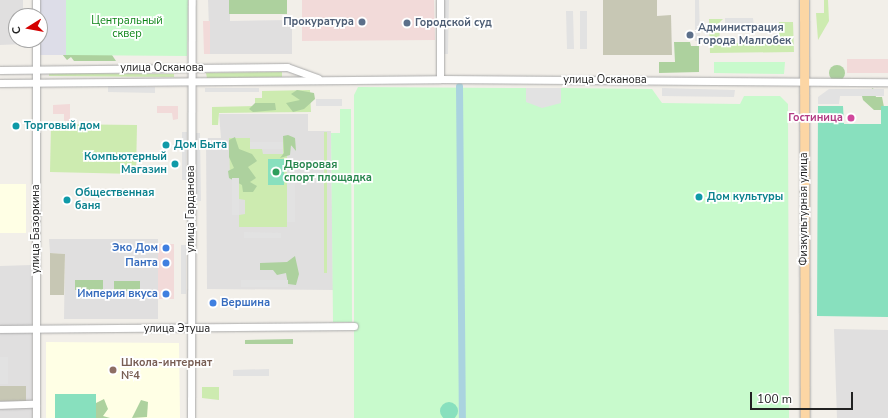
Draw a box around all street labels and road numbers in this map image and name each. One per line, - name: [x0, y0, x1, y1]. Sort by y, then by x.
- street label: улица Осканова: [120, 61, 204, 75]
- street label: улица Осканова: [563, 73, 647, 87]
- street label: Физкультурная улица: [797, 152, 811, 266]
- street label: улица Гарданова: [184, 165, 198, 253]
- street label: улица Базоркина: [29, 184, 43, 274]
- street label: улица Этуша: [144, 322, 210, 336]

